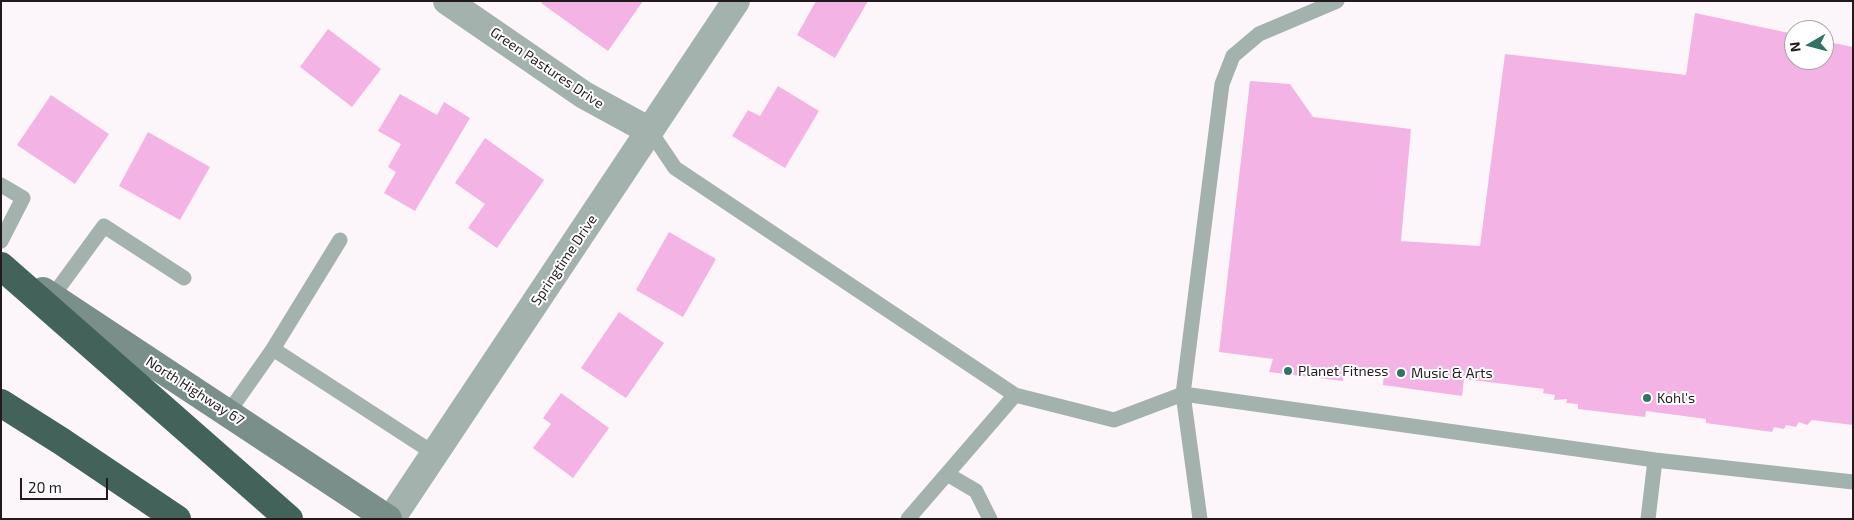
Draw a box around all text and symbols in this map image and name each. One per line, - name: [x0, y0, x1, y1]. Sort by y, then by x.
- north arrow: [1784, 20, 1834, 70]
- street label: Green Pastures Drive: [487, 24, 607, 112]
- text: N: [1786, 41, 1804, 53]
- street label: Springtime Drive: [527, 211, 601, 309]
- street label: North Highway 67: [143, 353, 247, 429]
- place label: Planet Fitness: [1298, 363, 1388, 379]
- marker: Planet Fitness: [1282, 365, 1294, 377]
- place label: Music & Arts: [1411, 365, 1493, 381]
- marker: Music & Arts: [1395, 367, 1407, 379]
- place label: Kohl's: [1657, 390, 1695, 406]
- marker: Kohl's: [1641, 392, 1653, 404]
- scale bar: [22, 468, 110, 500]
- text: 20 m: [28, 478, 62, 496]

